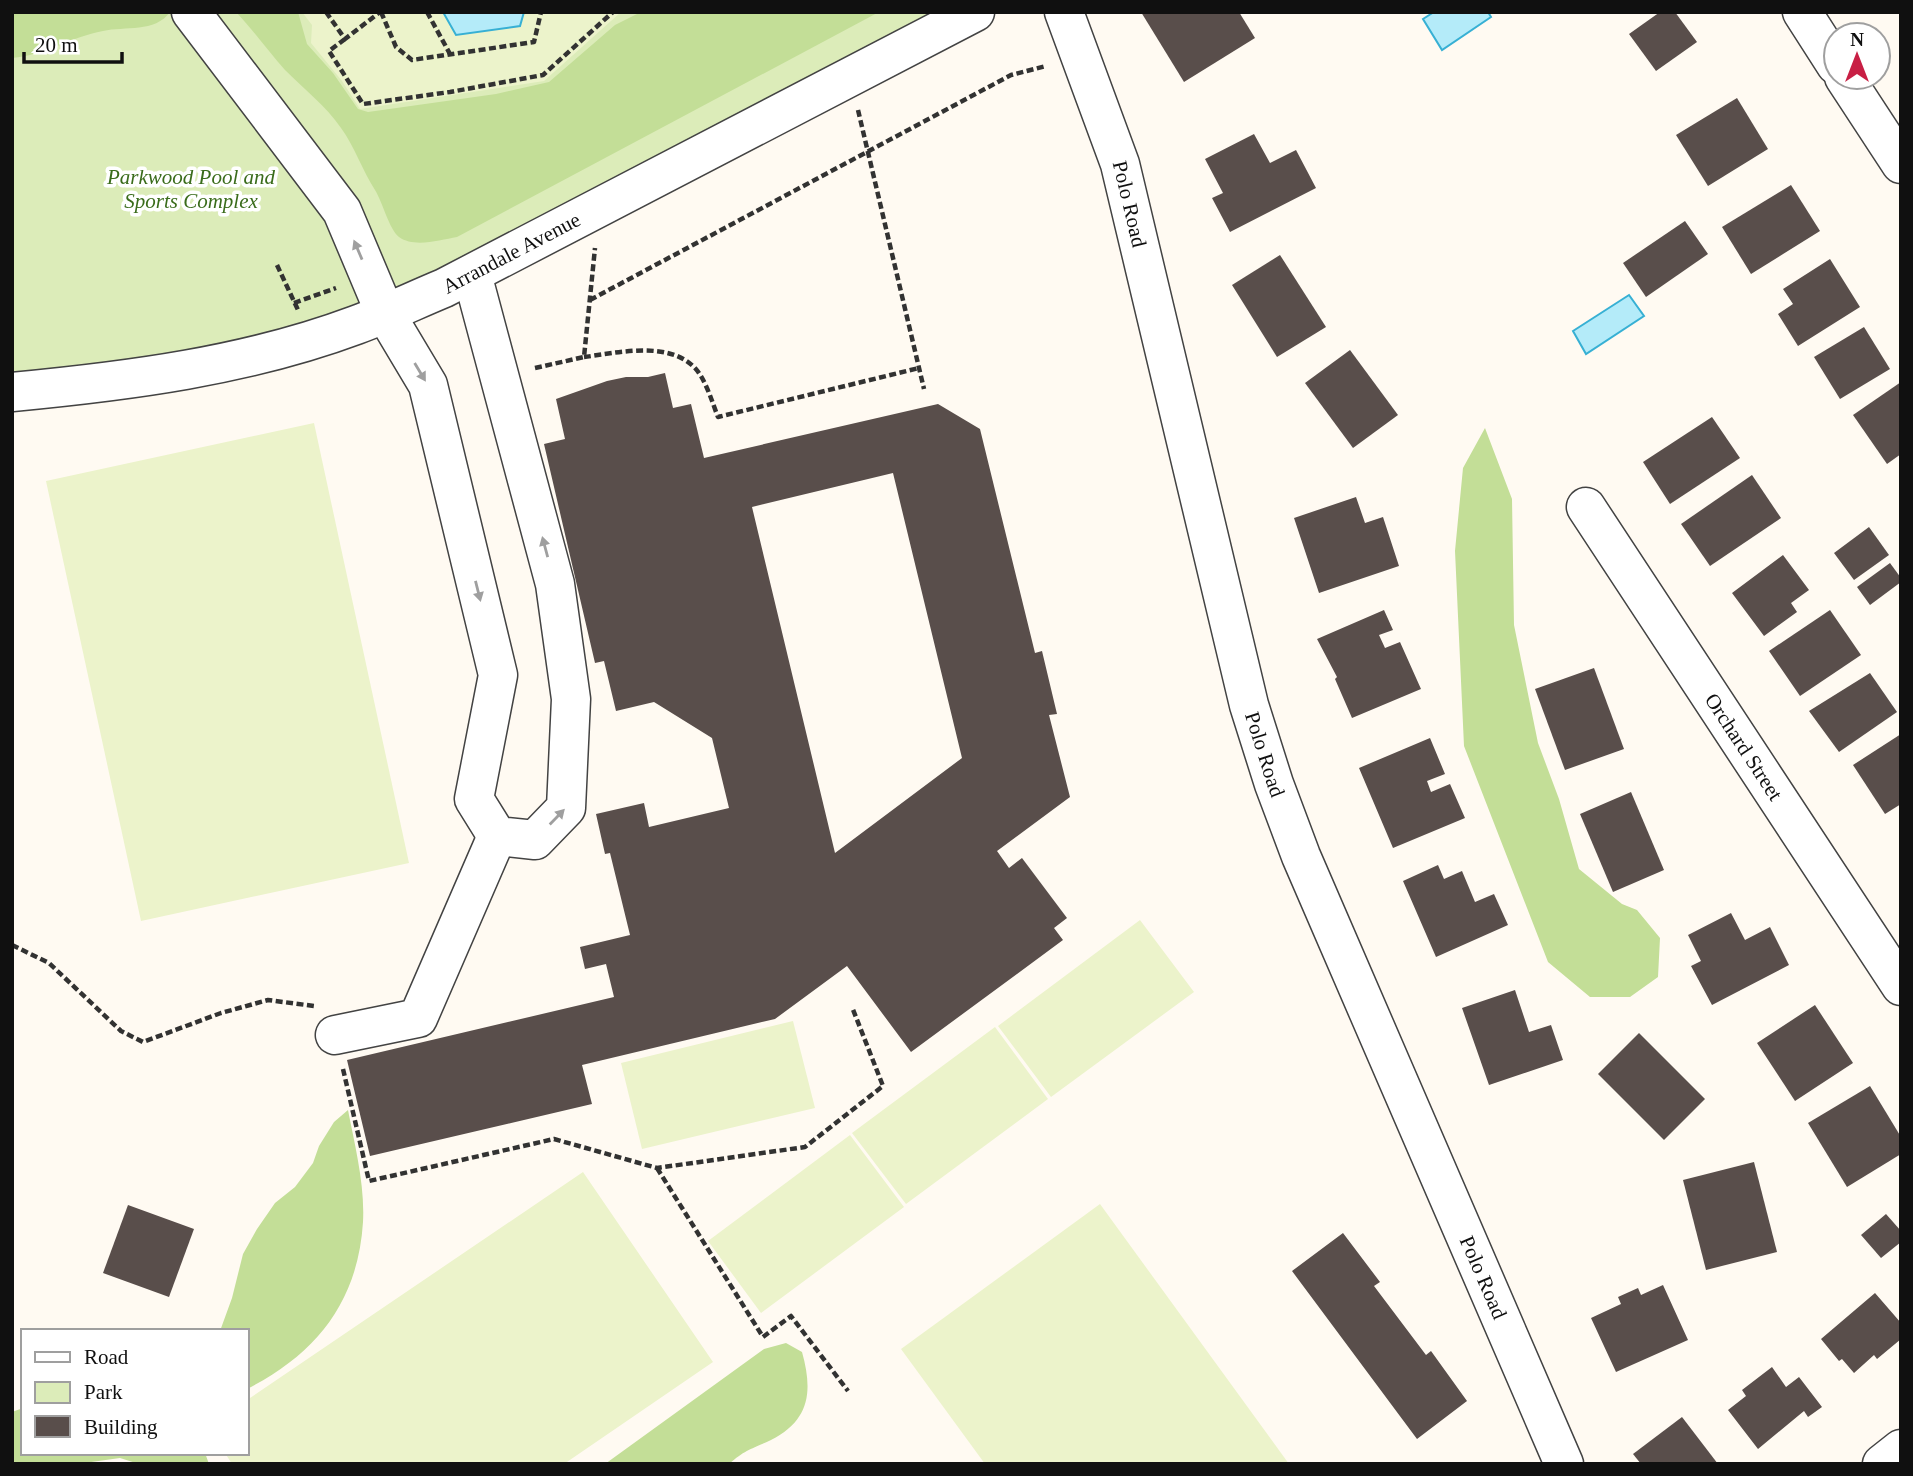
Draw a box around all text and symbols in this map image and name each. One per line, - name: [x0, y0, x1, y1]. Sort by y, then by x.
- scale bar: [24, 21, 122, 65]
- north arrow: [1822, 21, 1892, 91]
- text: N: [1850, 29, 1864, 50]
- text: 20 m: [35, 33, 78, 57]
- street label: Polo Road: [1108, 158, 1152, 250]
- park label: Parkwood Pool and Sports Complex: [106, 165, 275, 213]
- street label: Arrandale Avenue: [439, 207, 584, 299]
- one-way arrow: [353, 240, 364, 261]
- one-way arrow: [414, 362, 426, 381]
- one-way arrow: [539, 536, 550, 558]
- one-way arrow: [473, 580, 484, 602]
- street label: Orchard Street: [1700, 689, 1788, 805]
- street label: Polo Road: [1240, 709, 1290, 801]
- one-way arrow: [548, 809, 565, 826]
- street label: Polo Road: [1455, 1232, 1512, 1323]
- legend: [21, 1329, 248, 1455]
- text: Road: [84, 1345, 129, 1369]
- text: Park: [84, 1380, 123, 1404]
- text: Building: [84, 1415, 158, 1439]

